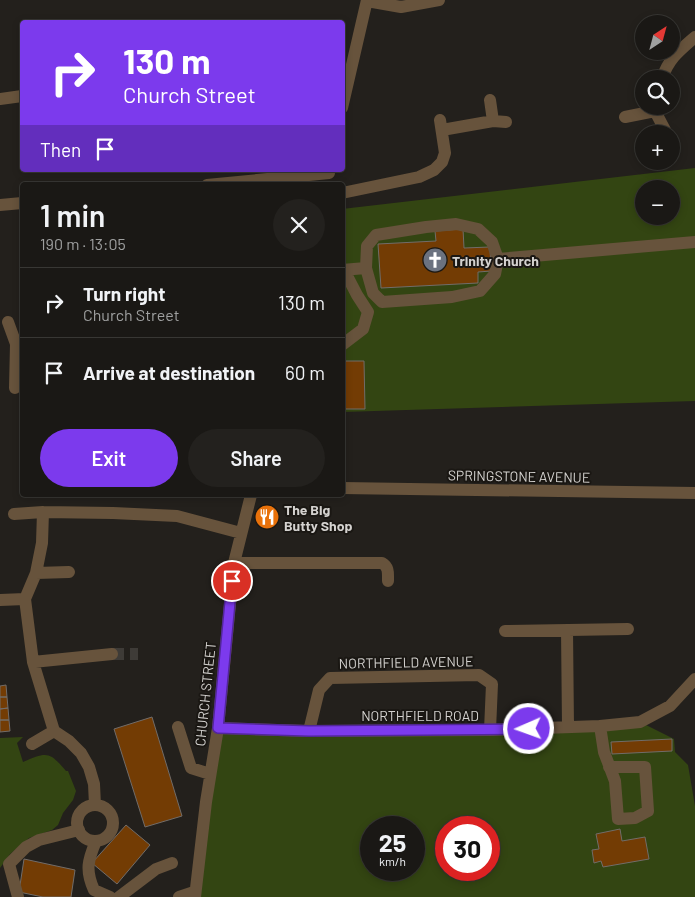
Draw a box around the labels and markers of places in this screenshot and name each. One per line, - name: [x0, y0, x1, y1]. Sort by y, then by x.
- church icon: Trinity Church: [422, 247, 448, 273]
- place label: Trinity Church: [452, 252, 539, 269]
- place label: The Big Butty Shop: [284, 501, 352, 534]
- restaurant icon: The Big Butty Shop: [254, 504, 280, 530]
- pin: [211, 560, 253, 602]

